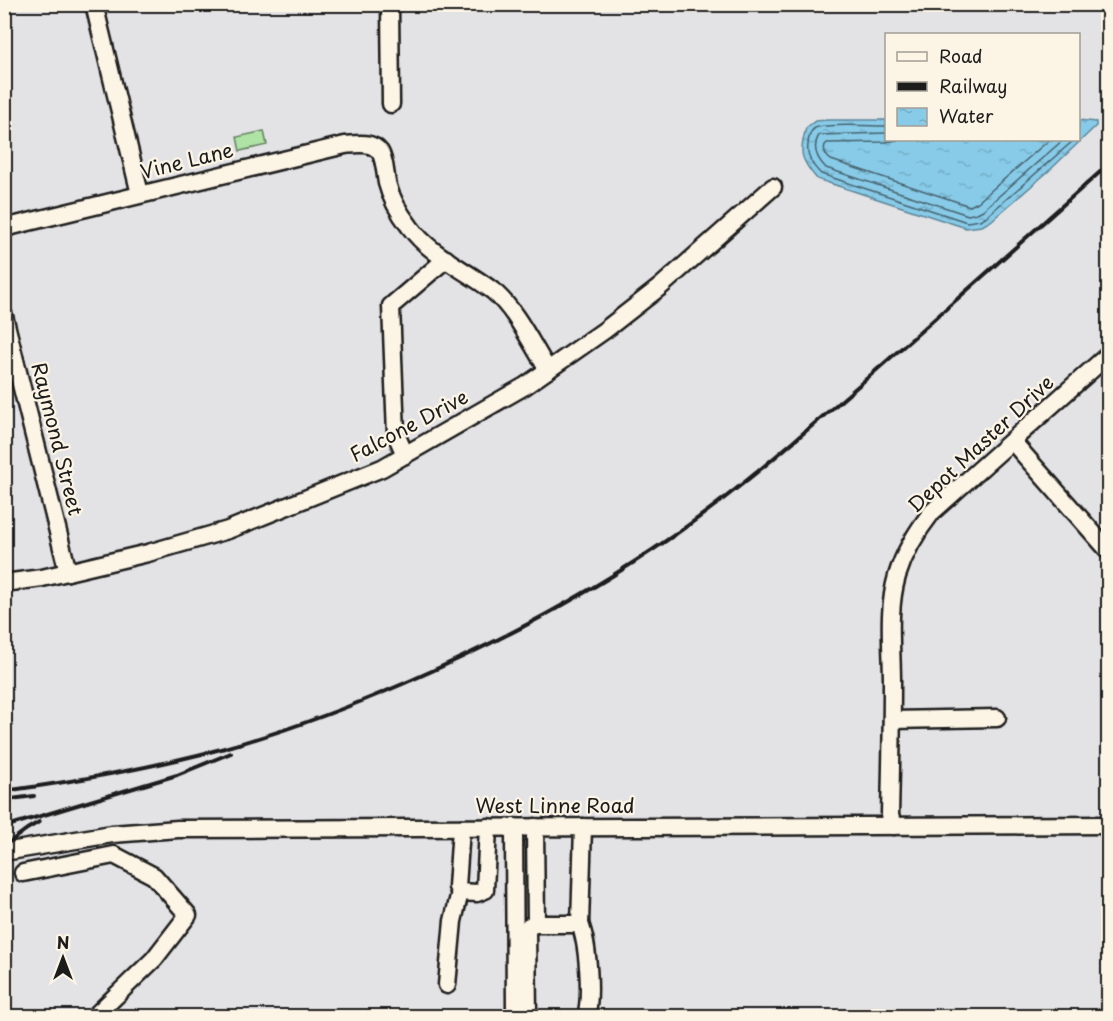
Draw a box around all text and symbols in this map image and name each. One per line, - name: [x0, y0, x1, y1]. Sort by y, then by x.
- legend: [885, 33, 1080, 141]
- text: Road: [939, 42, 983, 69]
- text: Railway: [939, 72, 1007, 99]
- text: Water: [939, 102, 994, 129]
- street label: Vine Lane: [137, 134, 236, 186]
- street label: Raymond Street: [24, 359, 92, 519]
- street label: Depot Master Drive: [901, 367, 1060, 519]
- street label: Falcone Drive: [344, 381, 473, 469]
- street label: West Linne Road: [475, 790, 635, 820]
- north arrow: [33, 928, 93, 988]
- text: N: [57, 930, 69, 954]

